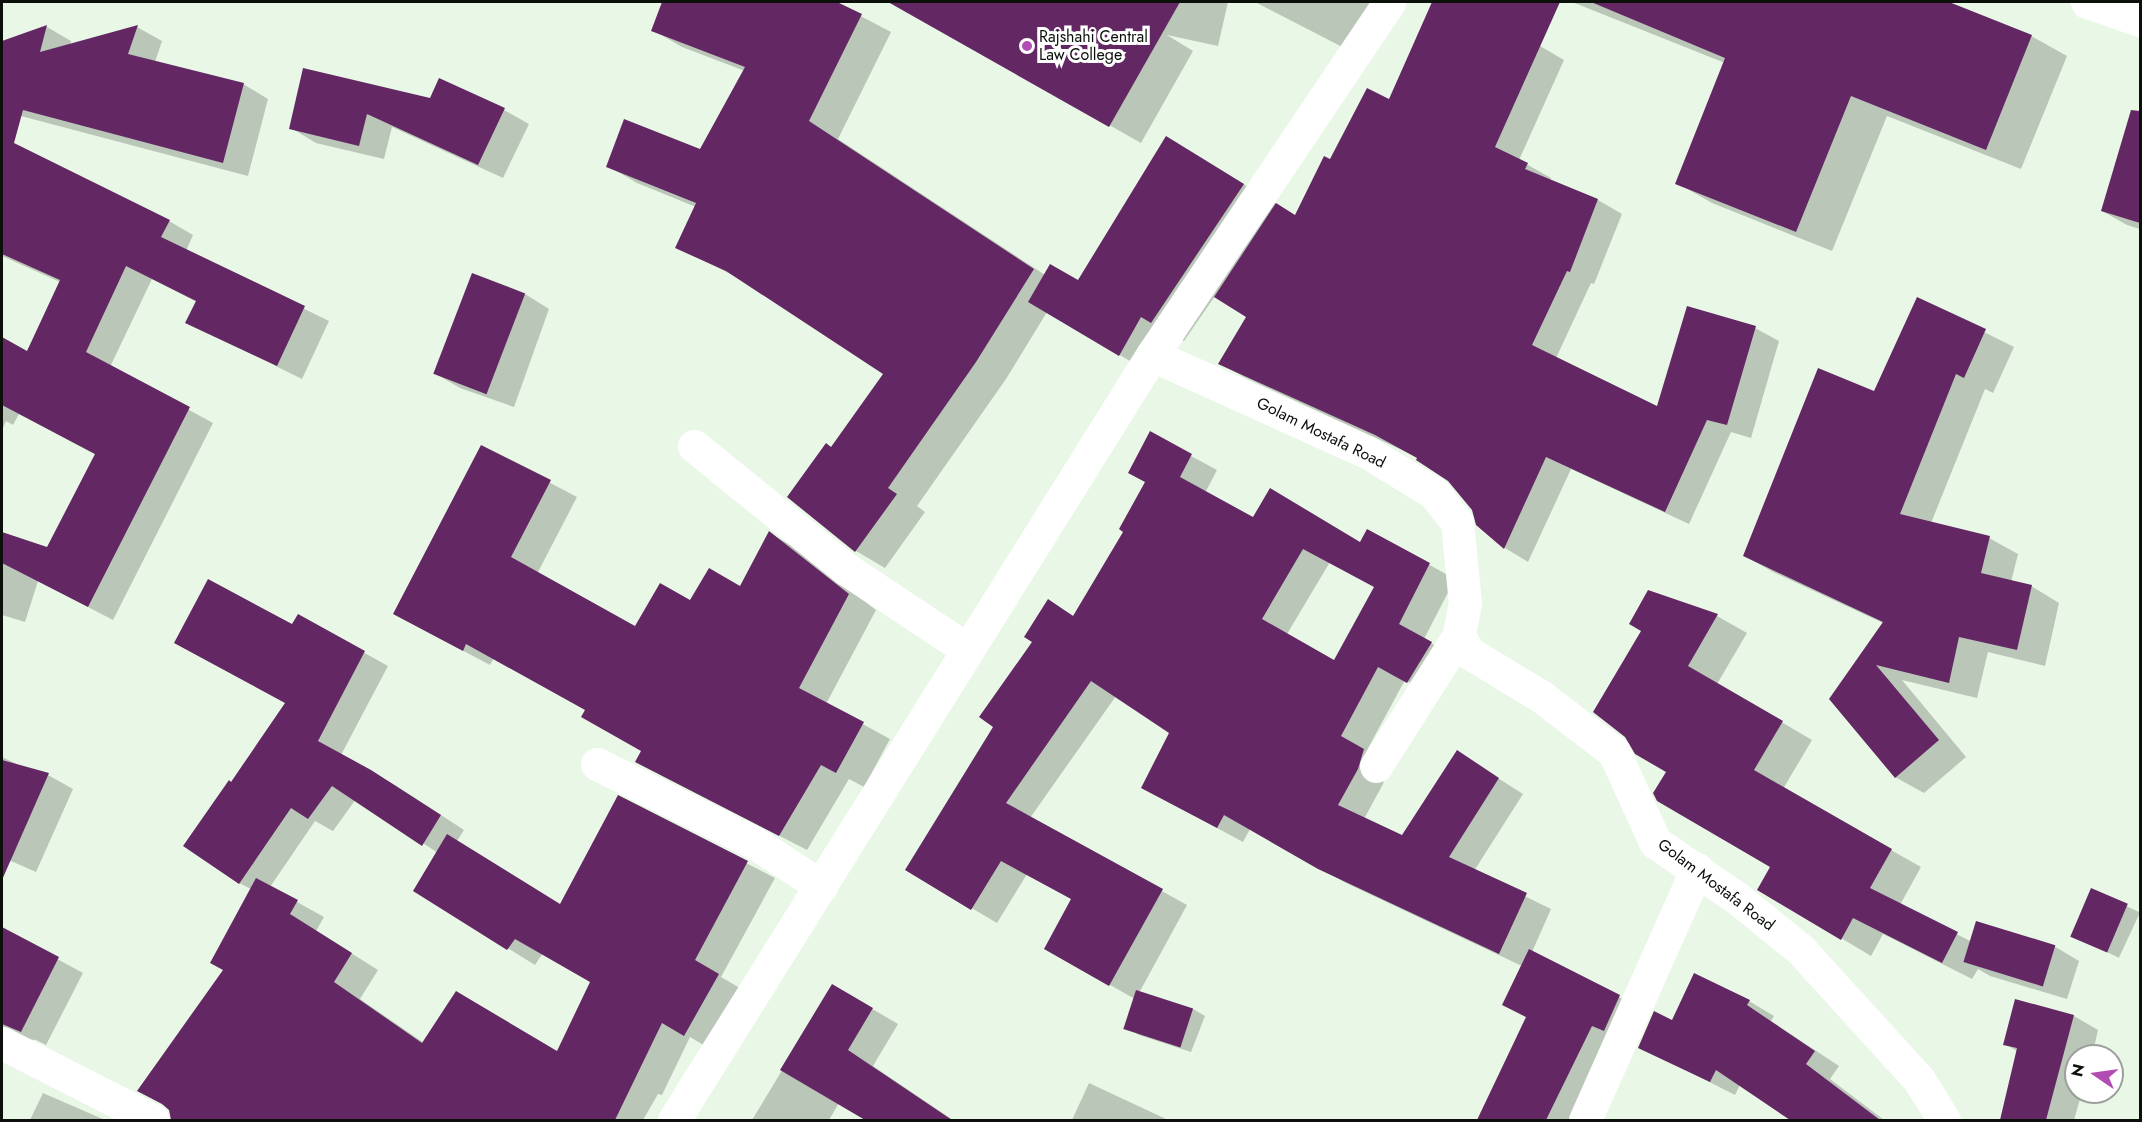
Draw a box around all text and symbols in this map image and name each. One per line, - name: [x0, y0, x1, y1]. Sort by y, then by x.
- place label: Rajshahi Central Law College: [1039, 27, 1148, 65]
- marker: Rajshahi Central Law College: [1020, 39, 1034, 53]
- street label: Golam Mostafa Road: [1253, 393, 1389, 473]
- street label: Golam Mostafa Road: [1654, 835, 1778, 935]
- north arrow: [2064, 1044, 2124, 1104]
- text: N: [2065, 1062, 2091, 1079]

